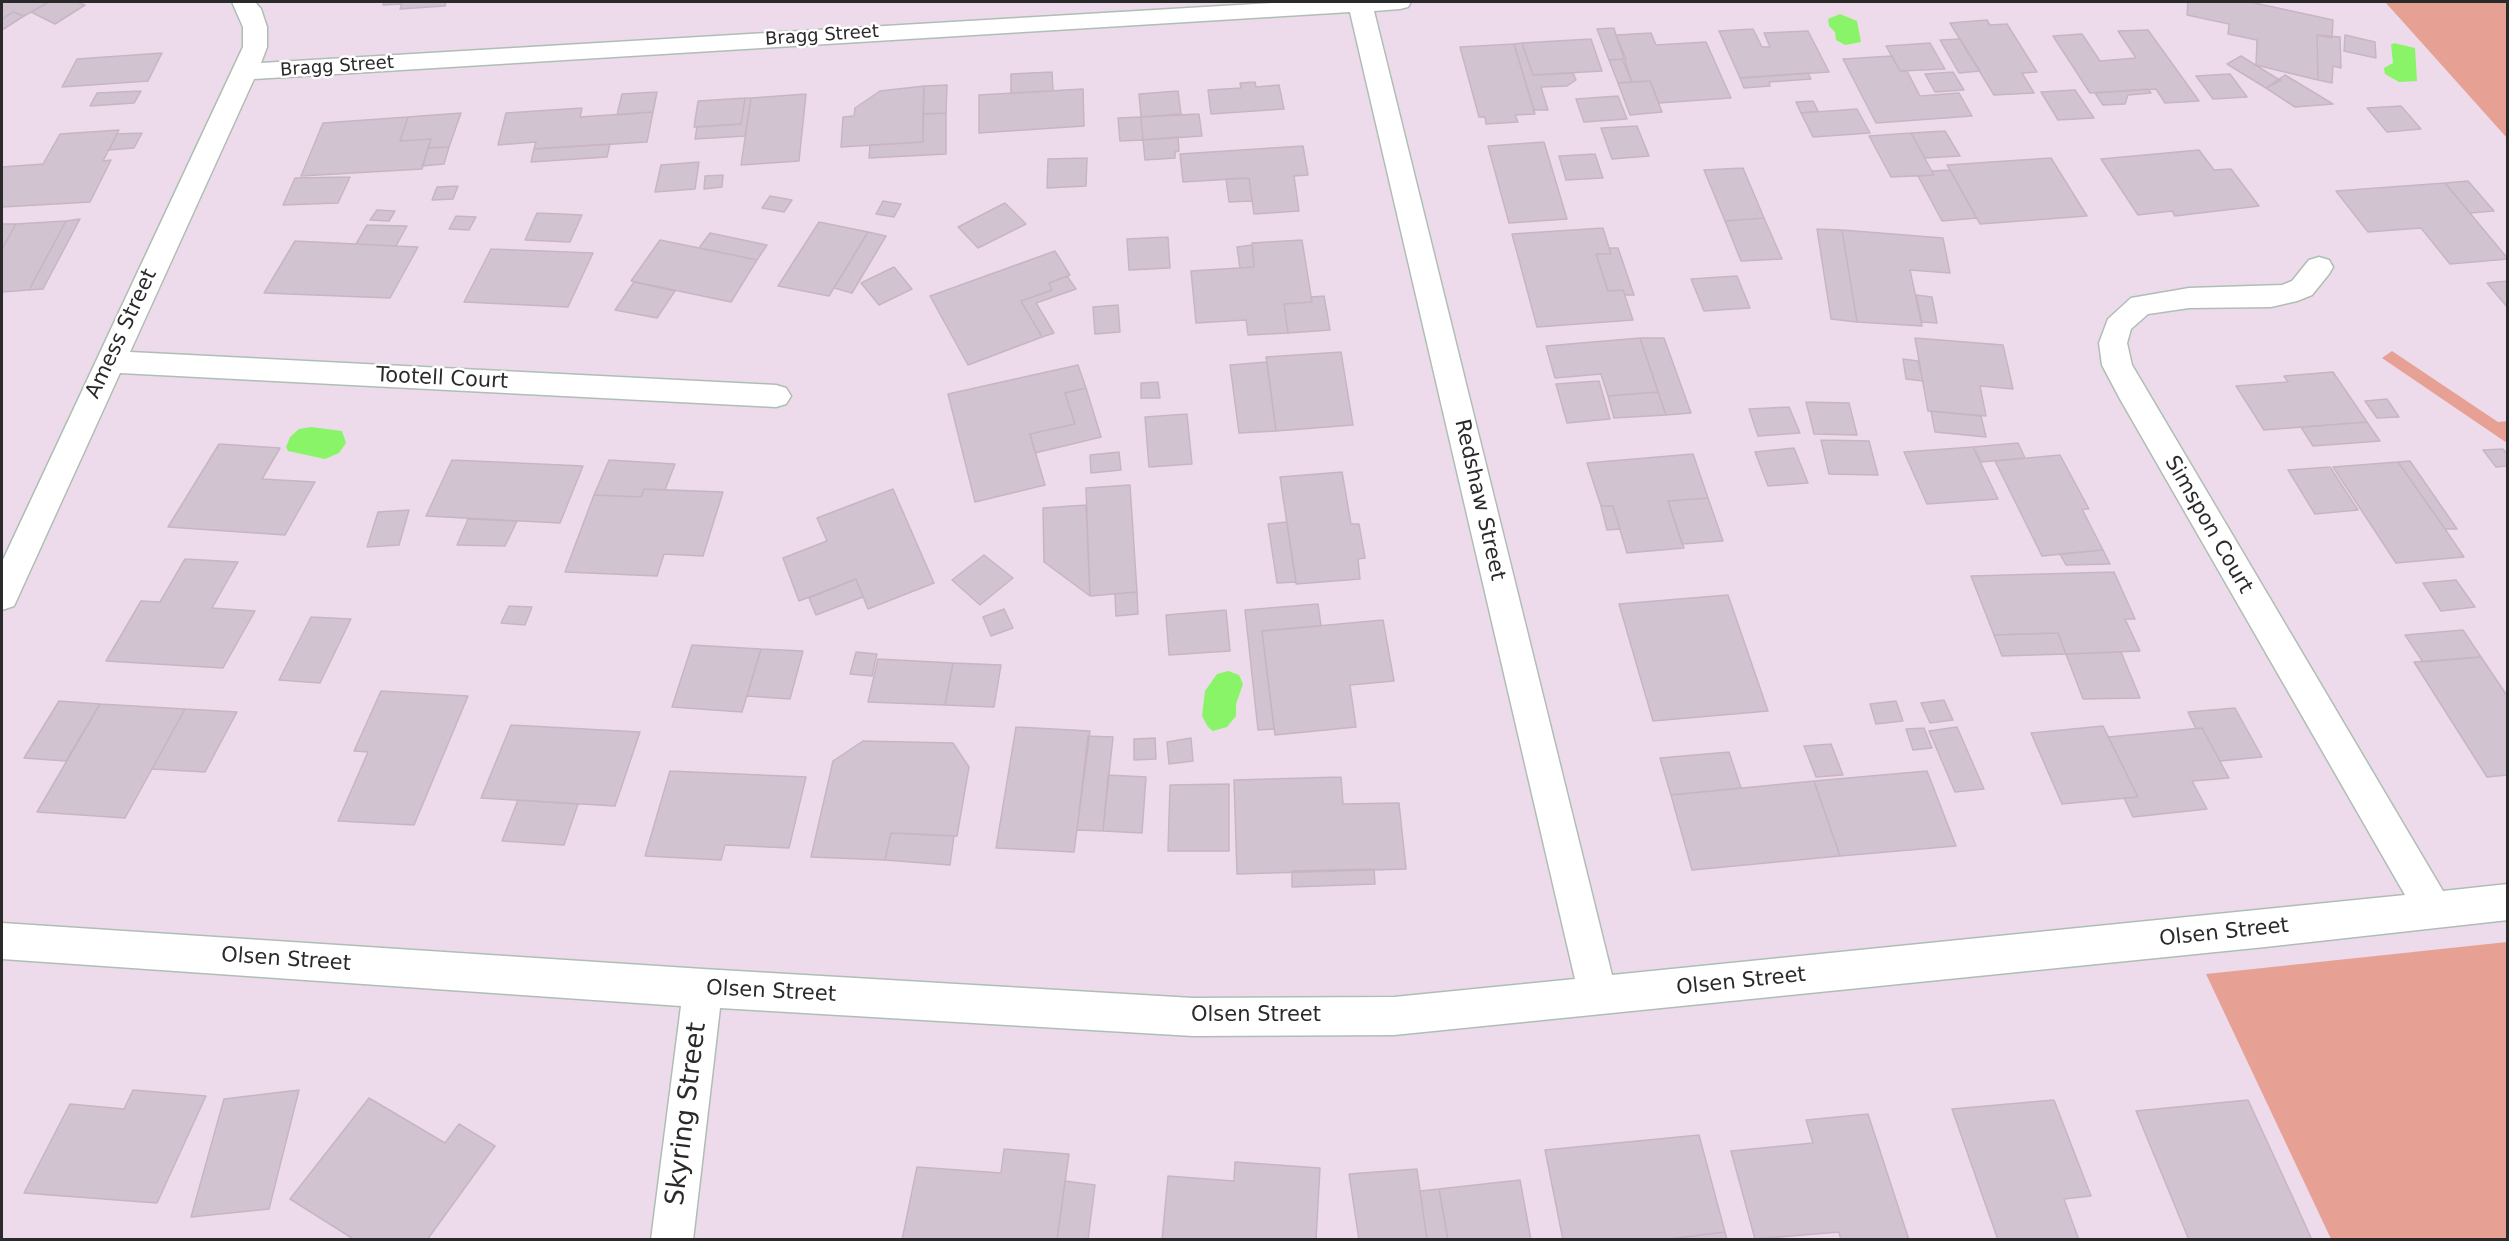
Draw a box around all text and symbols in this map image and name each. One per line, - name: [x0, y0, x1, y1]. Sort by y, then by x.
- street label: Bragg Street: [764, 21, 880, 51]
- street label: Bragg Street: [279, 52, 395, 82]
- street label: Amess Street: [81, 265, 163, 403]
- street label: Tootell Court: [375, 363, 509, 395]
- street label: Redshaw Street: [1448, 417, 1510, 583]
- street label: Simspon Court: [2158, 452, 2258, 598]
- street label: Olsen Street: [2158, 914, 2290, 952]
- street label: Olsen Street: [220, 943, 352, 977]
- street label: Olsen Street: [1675, 963, 1807, 1001]
- street label: Olsen Street: [705, 976, 837, 1008]
- street label: Olsen Street: [1191, 1003, 1321, 1029]
- street label: Skyring Street: [660, 1021, 714, 1207]

